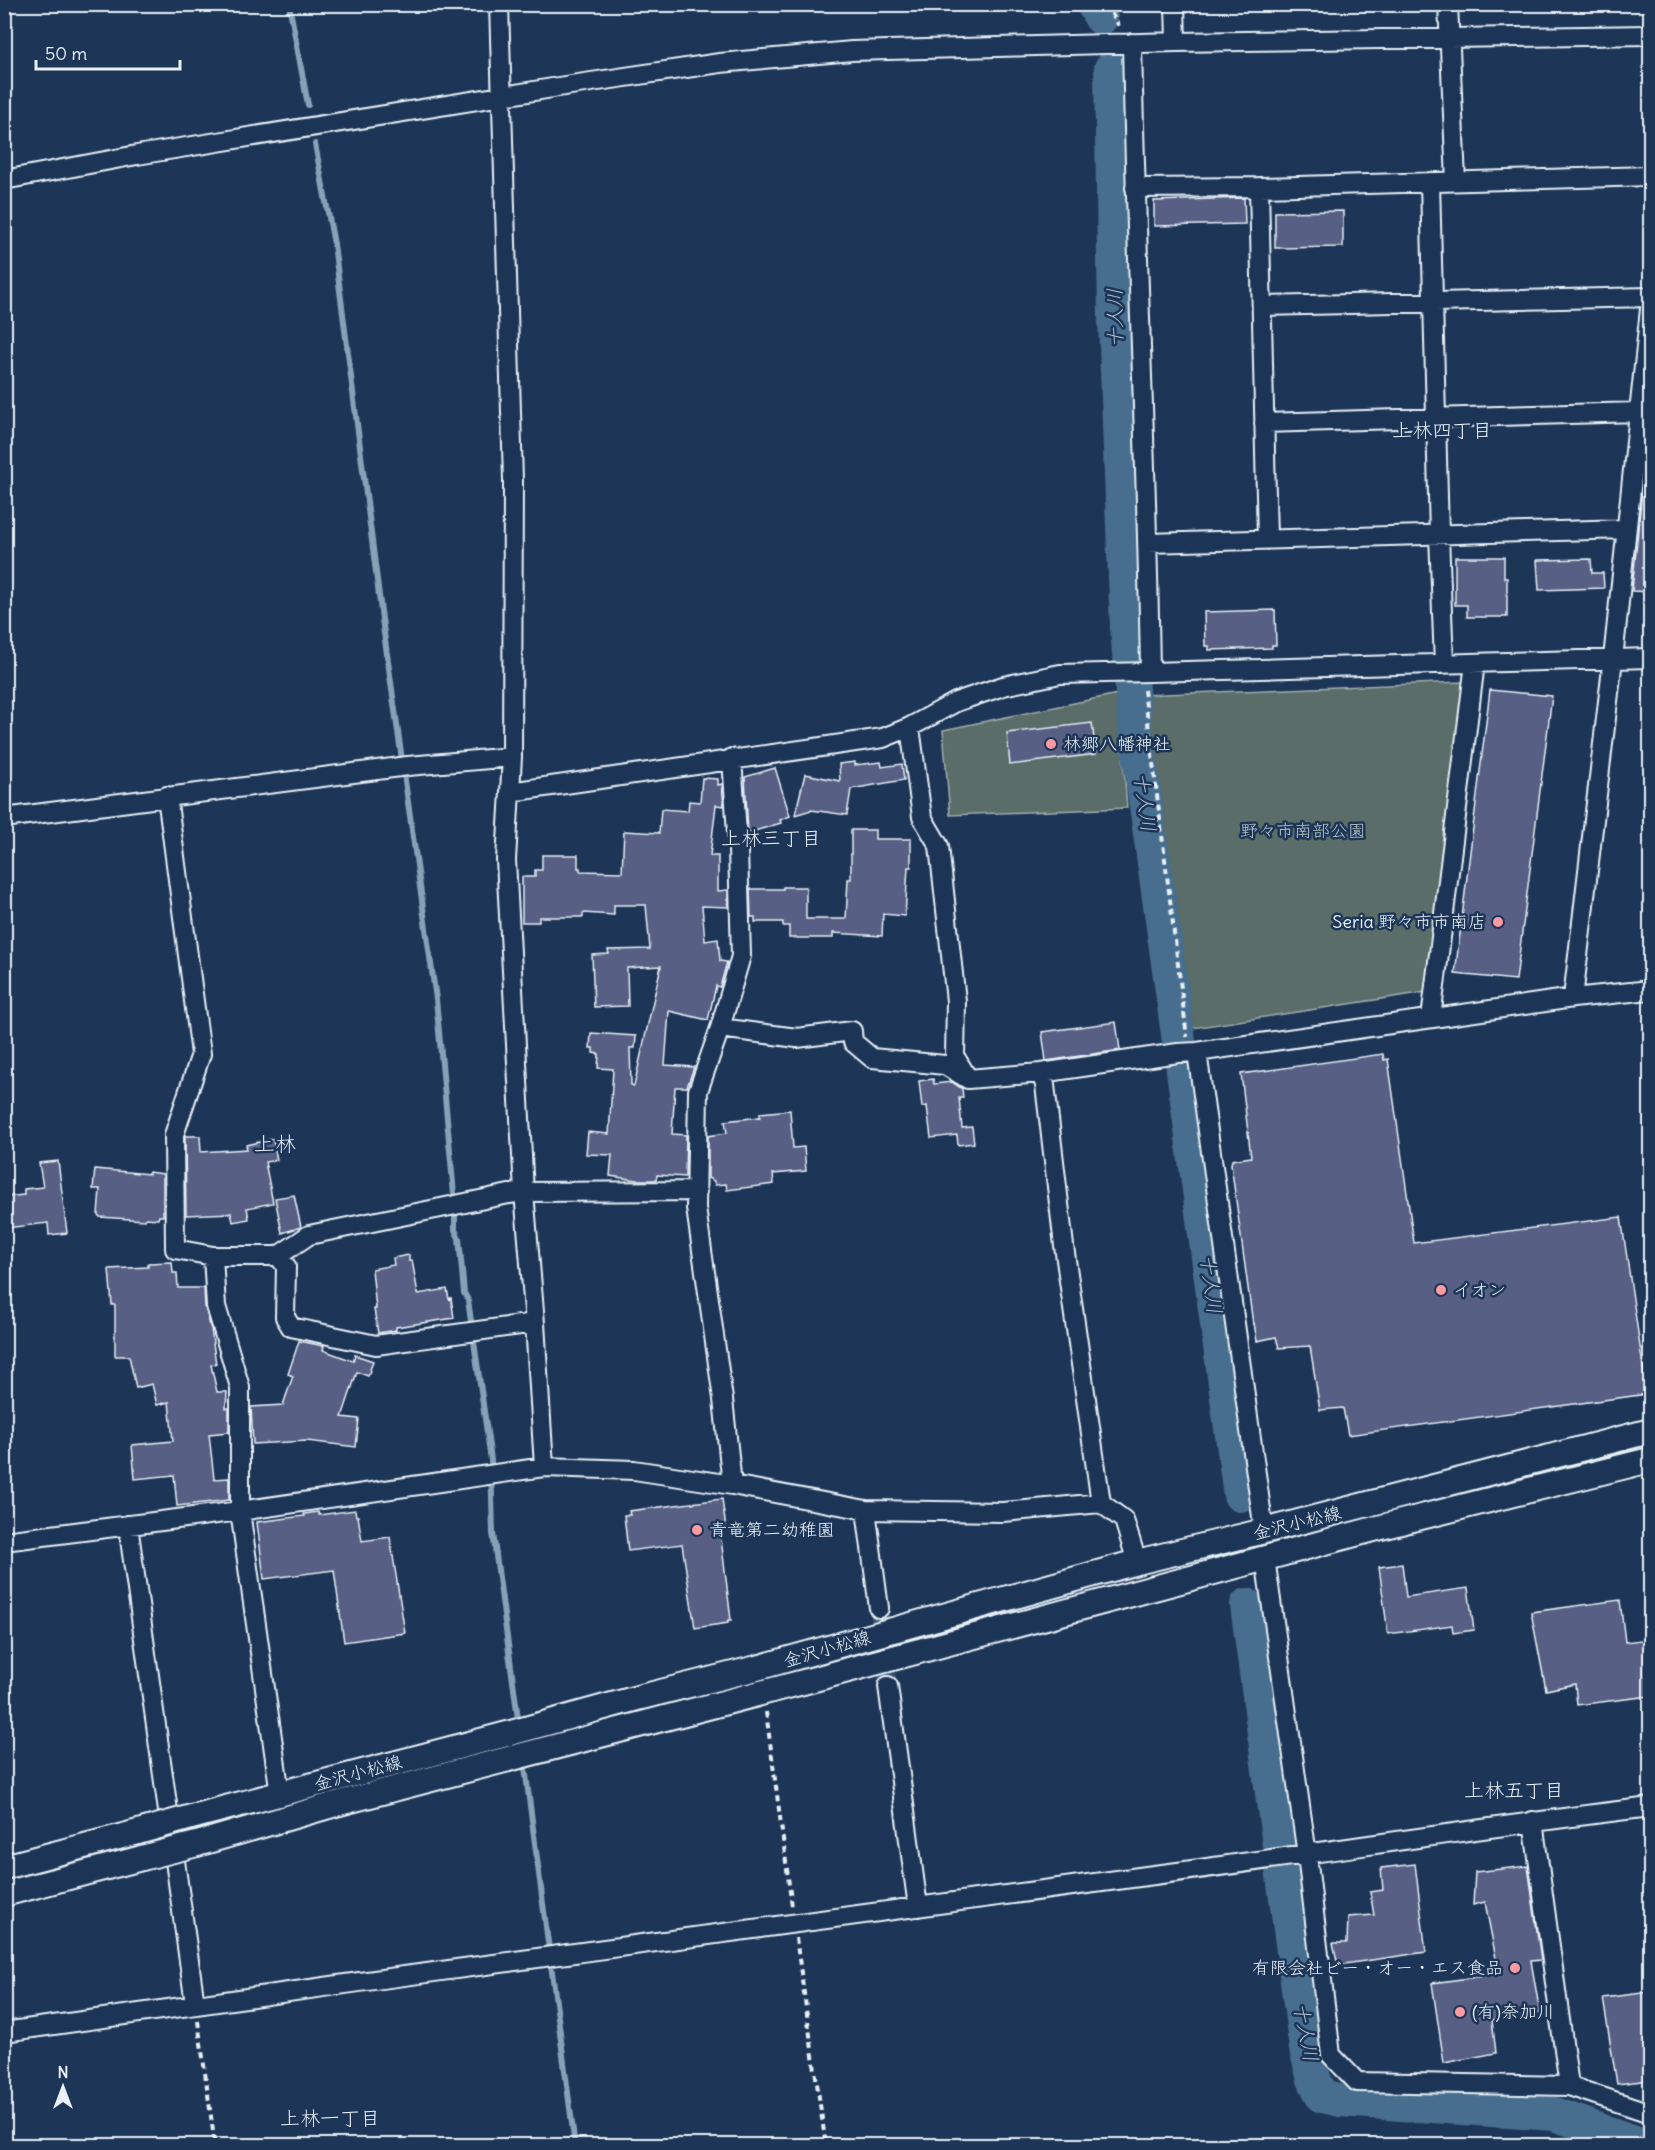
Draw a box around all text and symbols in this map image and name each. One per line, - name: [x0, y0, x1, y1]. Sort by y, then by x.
- scale bar: [36, 33, 180, 71]
- text: 50 m: [45, 42, 87, 65]
- water label: 十人川: [1101, 288, 1128, 348]
- district label: 上林四丁目: [1392, 417, 1492, 442]
- place label: 林郷八幡神社: [1063, 732, 1171, 755]
- marker: 林郷八幡神社: [1044, 737, 1058, 751]
- water label: 十人川: [1129, 770, 1162, 833]
- park label: 野々市南部公園: [1240, 819, 1366, 842]
- district label: 上林三丁目: [721, 825, 821, 850]
- place label: Seria 野々市市南店: [1332, 910, 1486, 933]
- marker: Seria 野々市市南店: [1491, 915, 1505, 929]
- district label: 上林: [254, 1130, 296, 1157]
- water label: 十人川: [1195, 1252, 1228, 1315]
- place label: イオン: [1453, 1278, 1506, 1301]
- marker: イオン: [1434, 1283, 1448, 1297]
- street label: 金沢小松線: [1250, 1500, 1343, 1545]
- place label: 青竜第二幼稚園: [709, 1518, 835, 1541]
- marker: 青竜第二幼稚園: [690, 1523, 704, 1537]
- street label: 金沢小松線: [780, 1625, 873, 1672]
- street label: 金沢小松線: [311, 1750, 404, 1795]
- district label: 上林五丁目: [1464, 1777, 1564, 1802]
- place label: 有限会社ビー・オー・エス食品: [1252, 1956, 1503, 1979]
- marker: 有限会社ビー・オー・エス食品: [1508, 1961, 1522, 1975]
- water label: 十人川: [1288, 2000, 1324, 2064]
- place label: (有)奈加川: [1472, 2000, 1555, 2023]
- marker: (有)奈加川: [1453, 2005, 1467, 2019]
- north arrow: [33, 2057, 93, 2117]
- text: N: [57, 2062, 69, 2082]
- district label: 上林一丁目: [280, 2105, 380, 2130]

